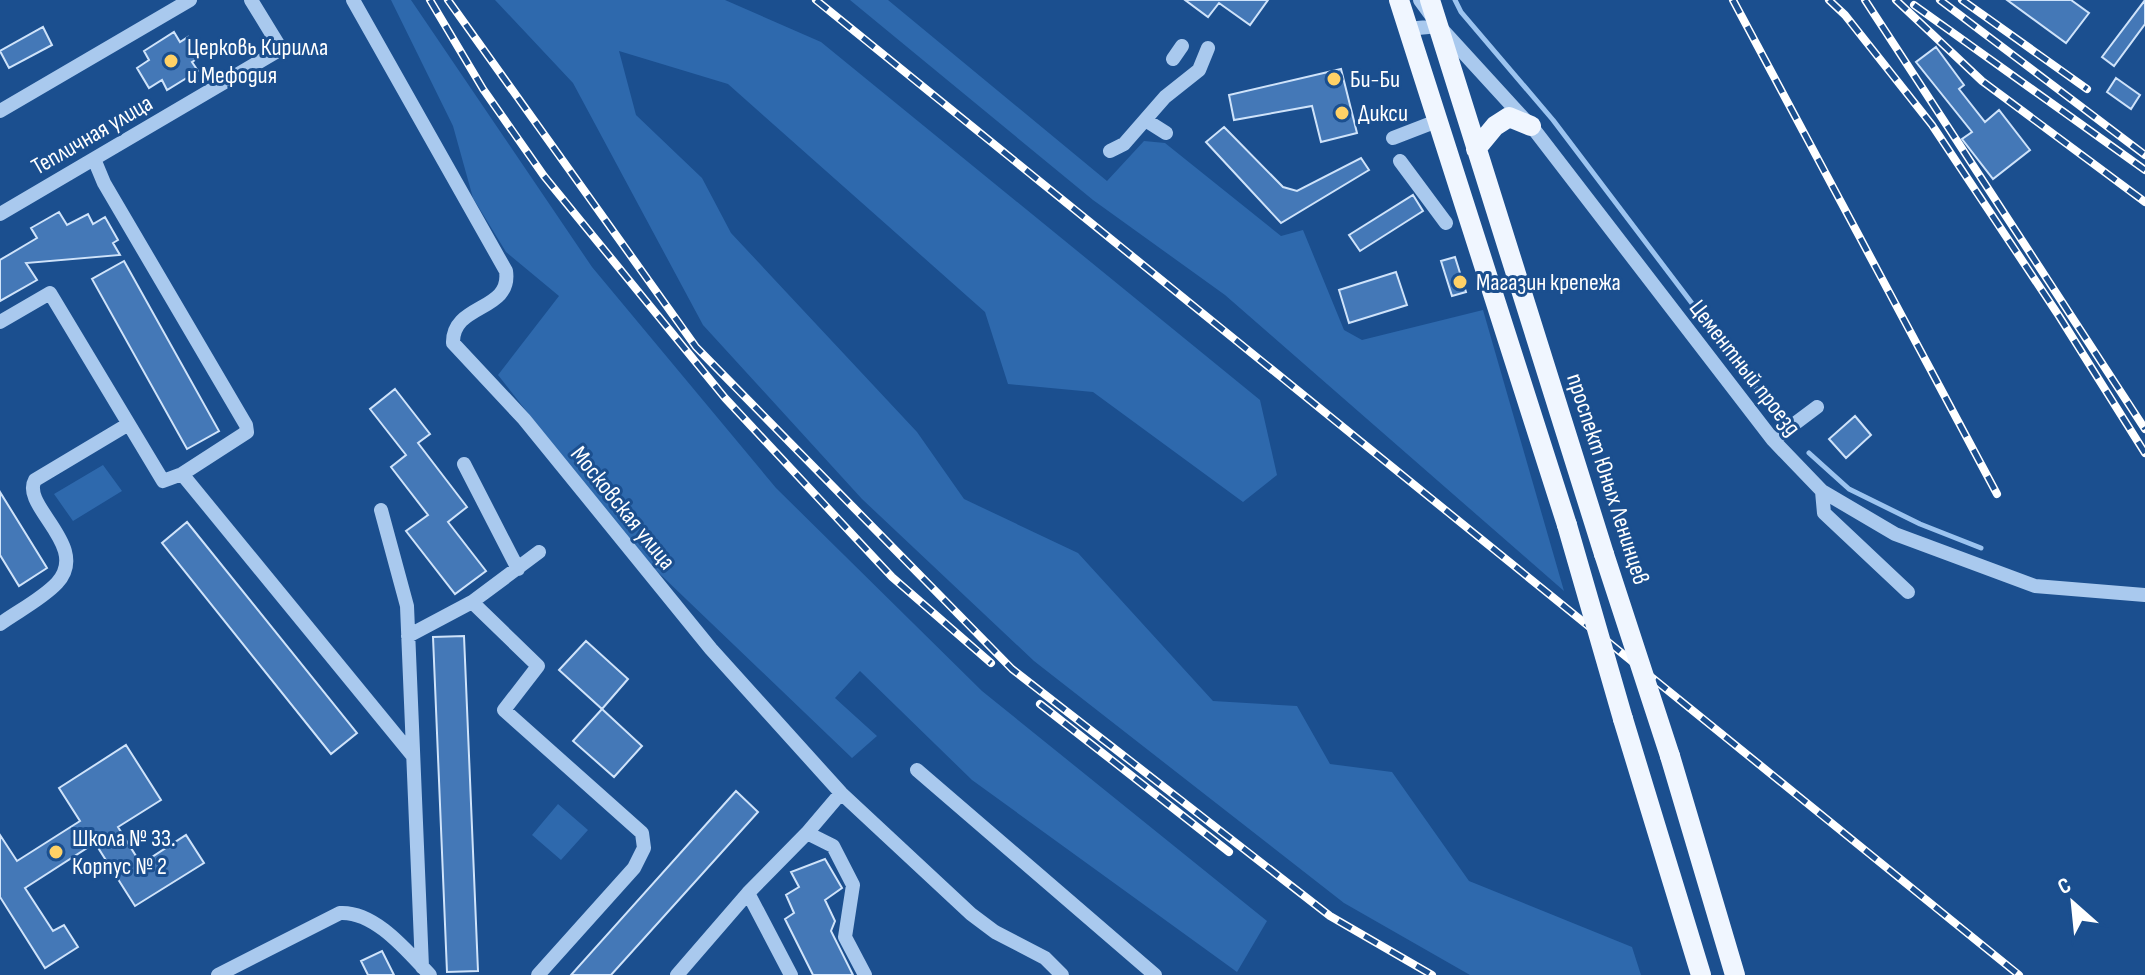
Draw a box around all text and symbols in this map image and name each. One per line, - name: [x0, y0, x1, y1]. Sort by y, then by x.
- place label: Церковь Кирилла и Мефодия: [187, 33, 328, 90]
- marker: Церковь Кирилла и Мефодия: [162, 52, 180, 70]
- place label: Би-Би: [1350, 65, 1400, 94]
- marker: Би-Би: [1325, 70, 1343, 88]
- street label: Тепличная улица: [26, 89, 158, 181]
- place label: Дикси: [1358, 99, 1408, 128]
- marker: Дикси: [1333, 104, 1351, 122]
- place label: Магазин крепежа: [1476, 268, 1621, 297]
- marker: Магазин крепежа: [1451, 273, 1469, 291]
- street label: Цементный проезд: [1683, 294, 1807, 442]
- street label: проспект Юных Ленинцев: [1560, 370, 1656, 588]
- street label: Московская улица: [564, 440, 682, 576]
- place label: Школа № 33. Корпус № 2: [72, 824, 176, 881]
- marker: Школа № 33. Корпус № 2: [47, 843, 65, 861]
- north arrow: [2033, 863, 2113, 943]
- text: С: [2053, 872, 2076, 901]

